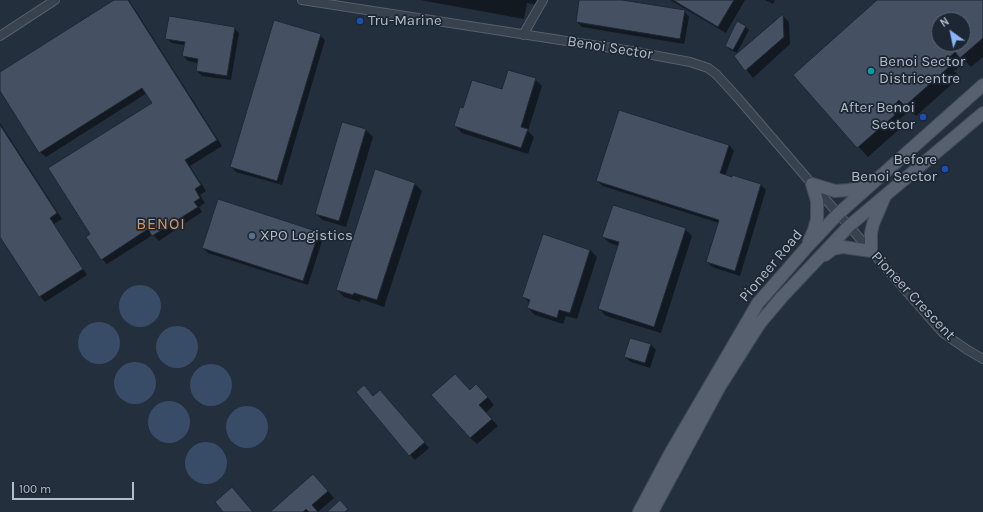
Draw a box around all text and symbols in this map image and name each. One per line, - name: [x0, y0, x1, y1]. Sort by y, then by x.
- place label: Tru-Marine: [368, 12, 442, 30]
- north arrow: [931, 12, 971, 52]
- text: N: [938, 15, 952, 30]
- marker: Tru-Marine: [355, 16, 365, 26]
- street label: Benoi Sector: [566, 32, 654, 64]
- place label: Benoi Sector Districentre: [879, 53, 965, 88]
- marker: Benoi Sector Districentre: [866, 66, 876, 76]
- place label: After Benoi Sector: [840, 99, 915, 134]
- marker: After Benoi Sector: [918, 112, 928, 122]
- place label: Before Benoi Sector: [851, 151, 937, 186]
- marker: Before Benoi Sector: [940, 164, 950, 174]
- district label: BENOI: [136, 214, 186, 234]
- street label: Pioneer Road: [736, 226, 806, 306]
- place label: XPO Logistics: [260, 227, 353, 245]
- marker: XPO Logistics: [247, 231, 257, 241]
- street label: Pioneer Crescent: [867, 248, 959, 344]
- scale bar: [14, 474, 136, 500]
- text: 100 m: [19, 482, 51, 496]

